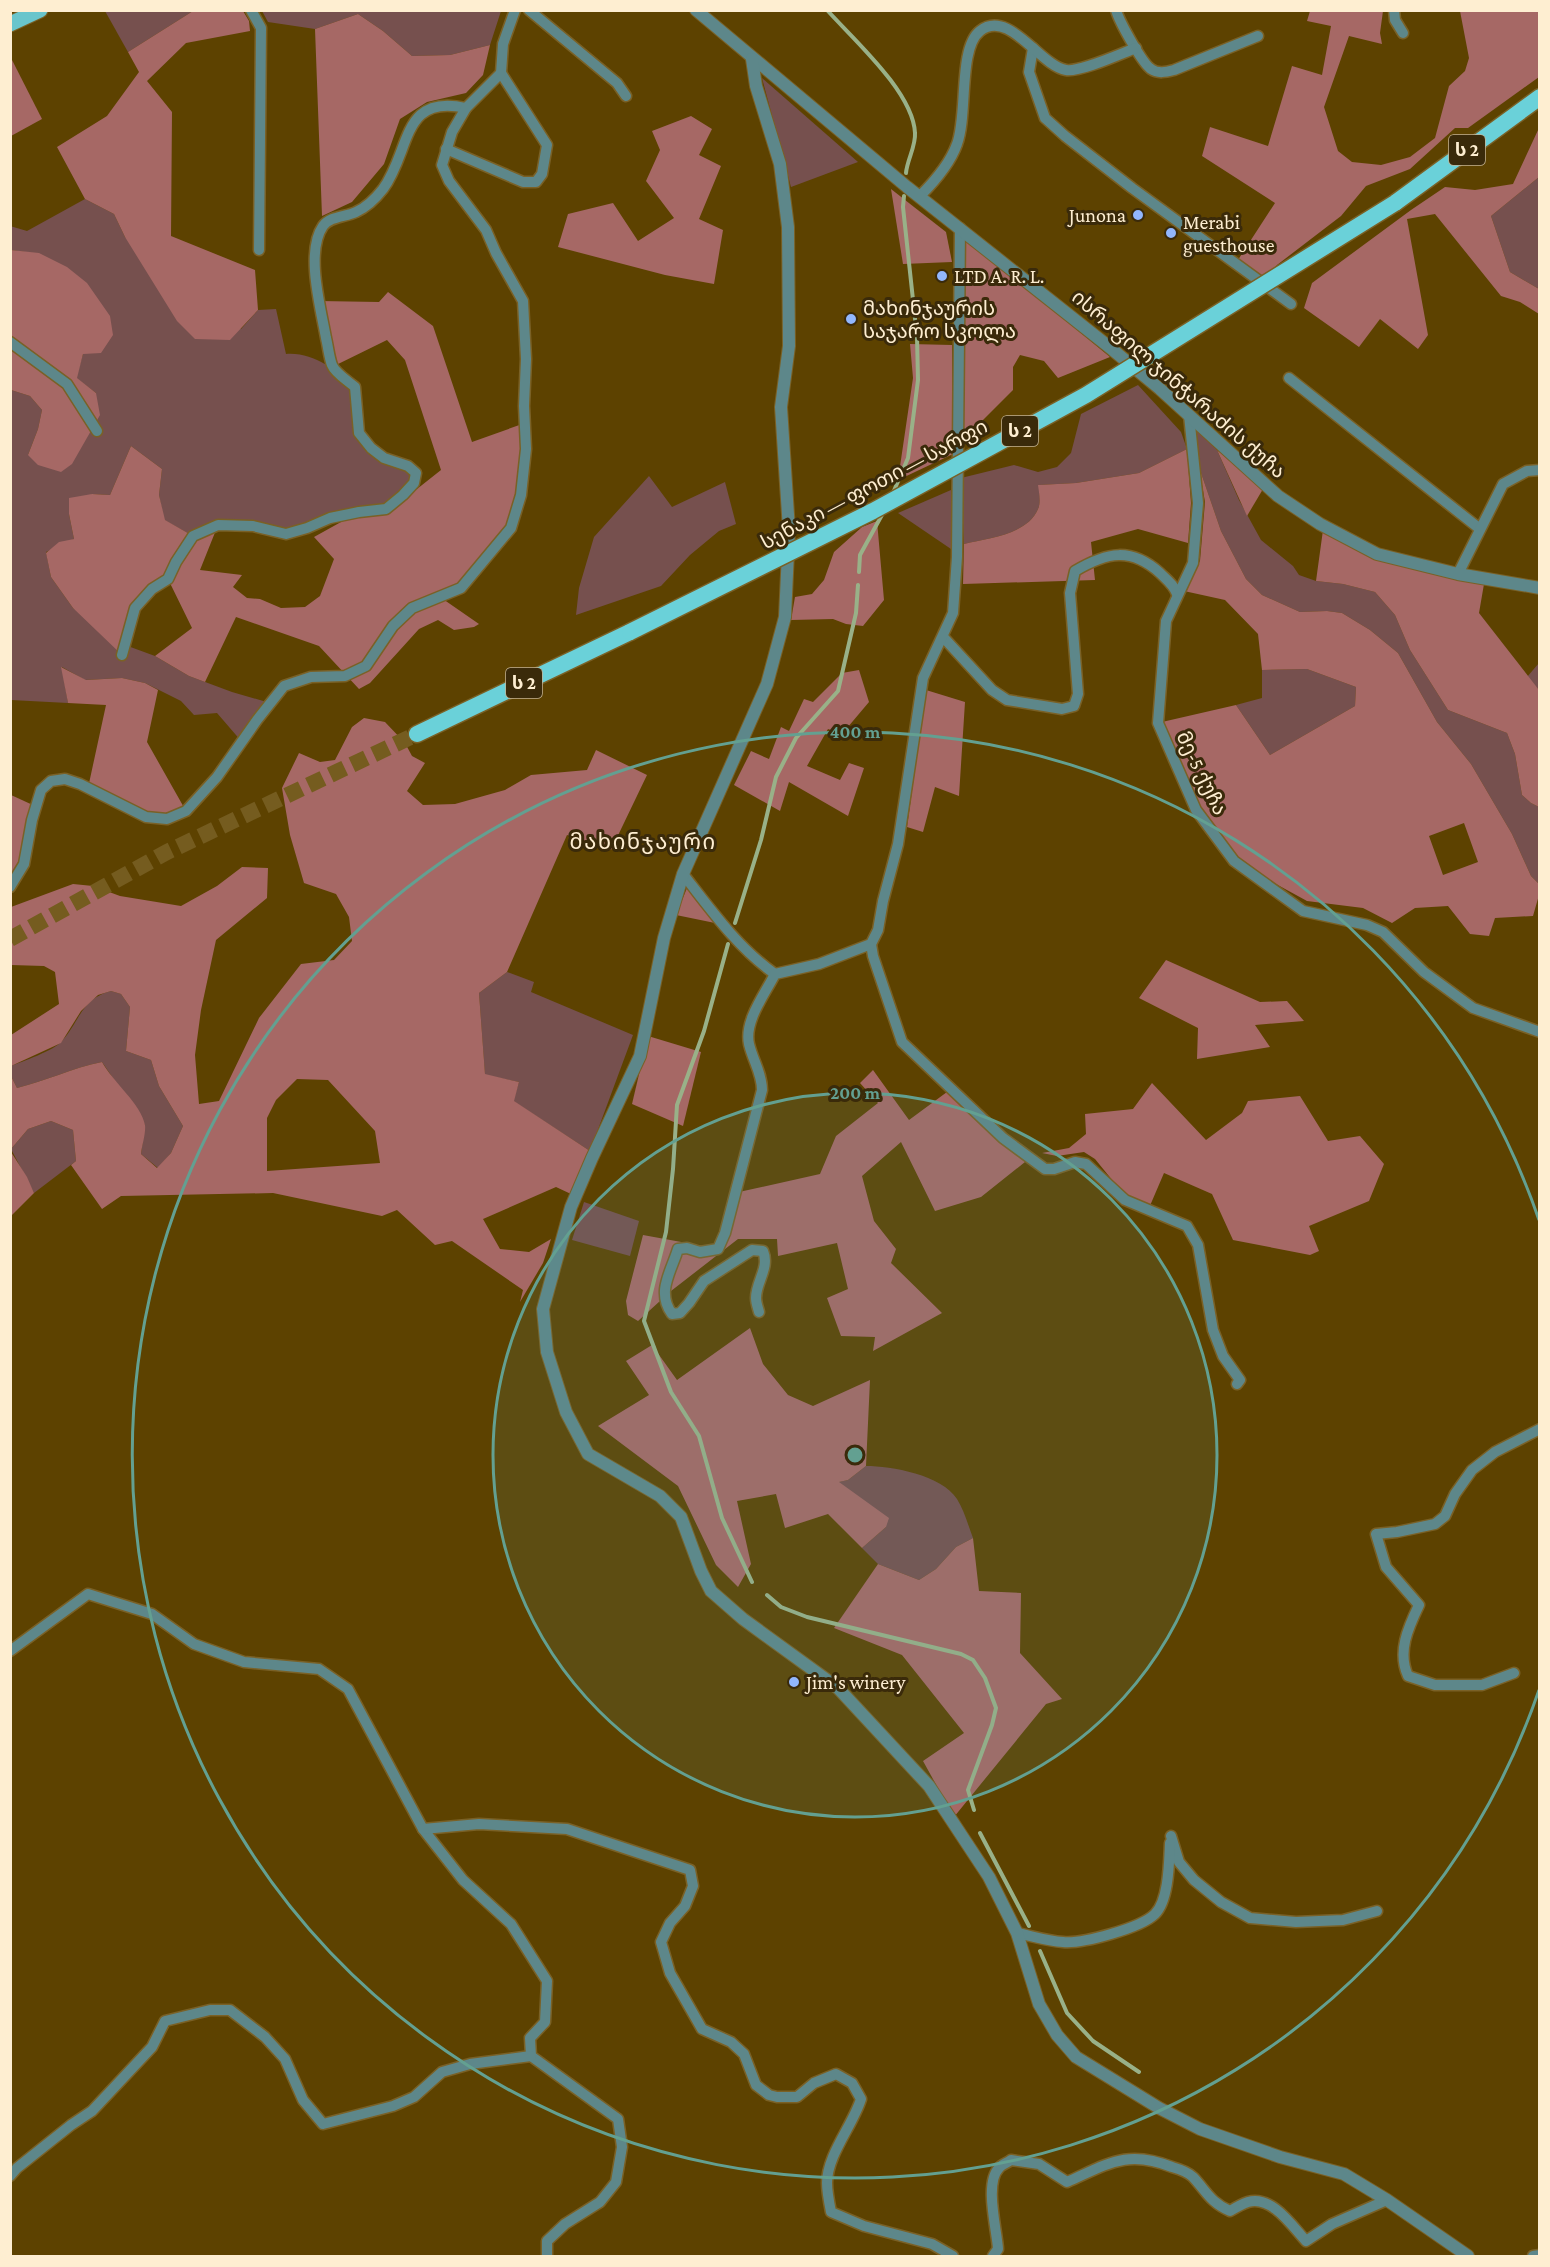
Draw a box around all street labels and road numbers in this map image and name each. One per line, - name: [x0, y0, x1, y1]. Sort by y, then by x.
- road number: ს 2: [1449, 135, 1485, 165]
- street label: ისრაფილ ჯინჭარაძის ქუჩა: [1067, 285, 1290, 484]
- street label: სენაკი — ფოთი — სარფი: [757, 415, 991, 554]
- road number: ს 2: [1002, 416, 1038, 446]
- road number: ს 2: [506, 668, 542, 698]
- street label: მე-5 ქუჩა: [1171, 728, 1232, 819]

